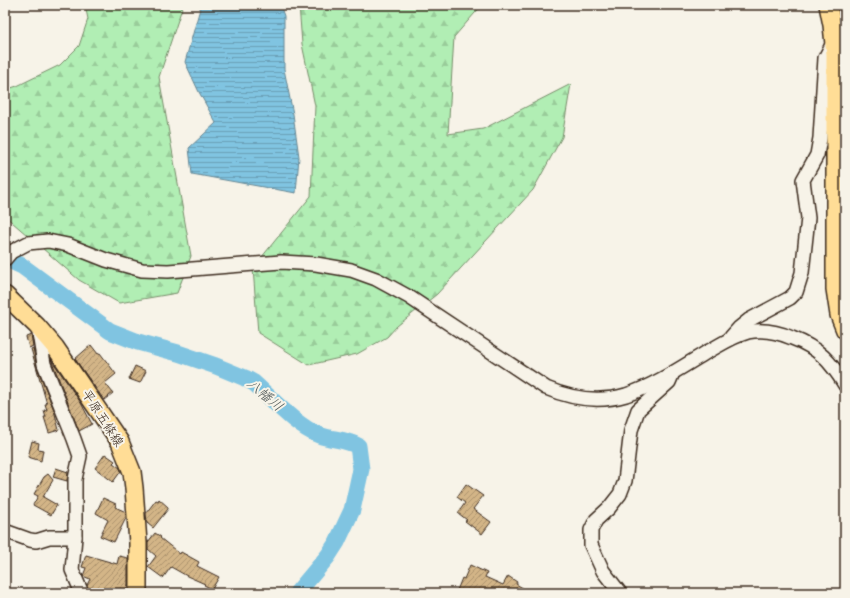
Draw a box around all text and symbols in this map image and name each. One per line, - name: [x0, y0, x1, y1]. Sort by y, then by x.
- water label: 八幡川: [243, 375, 287, 415]
- street label: 平原五條線: [79, 387, 128, 450]

